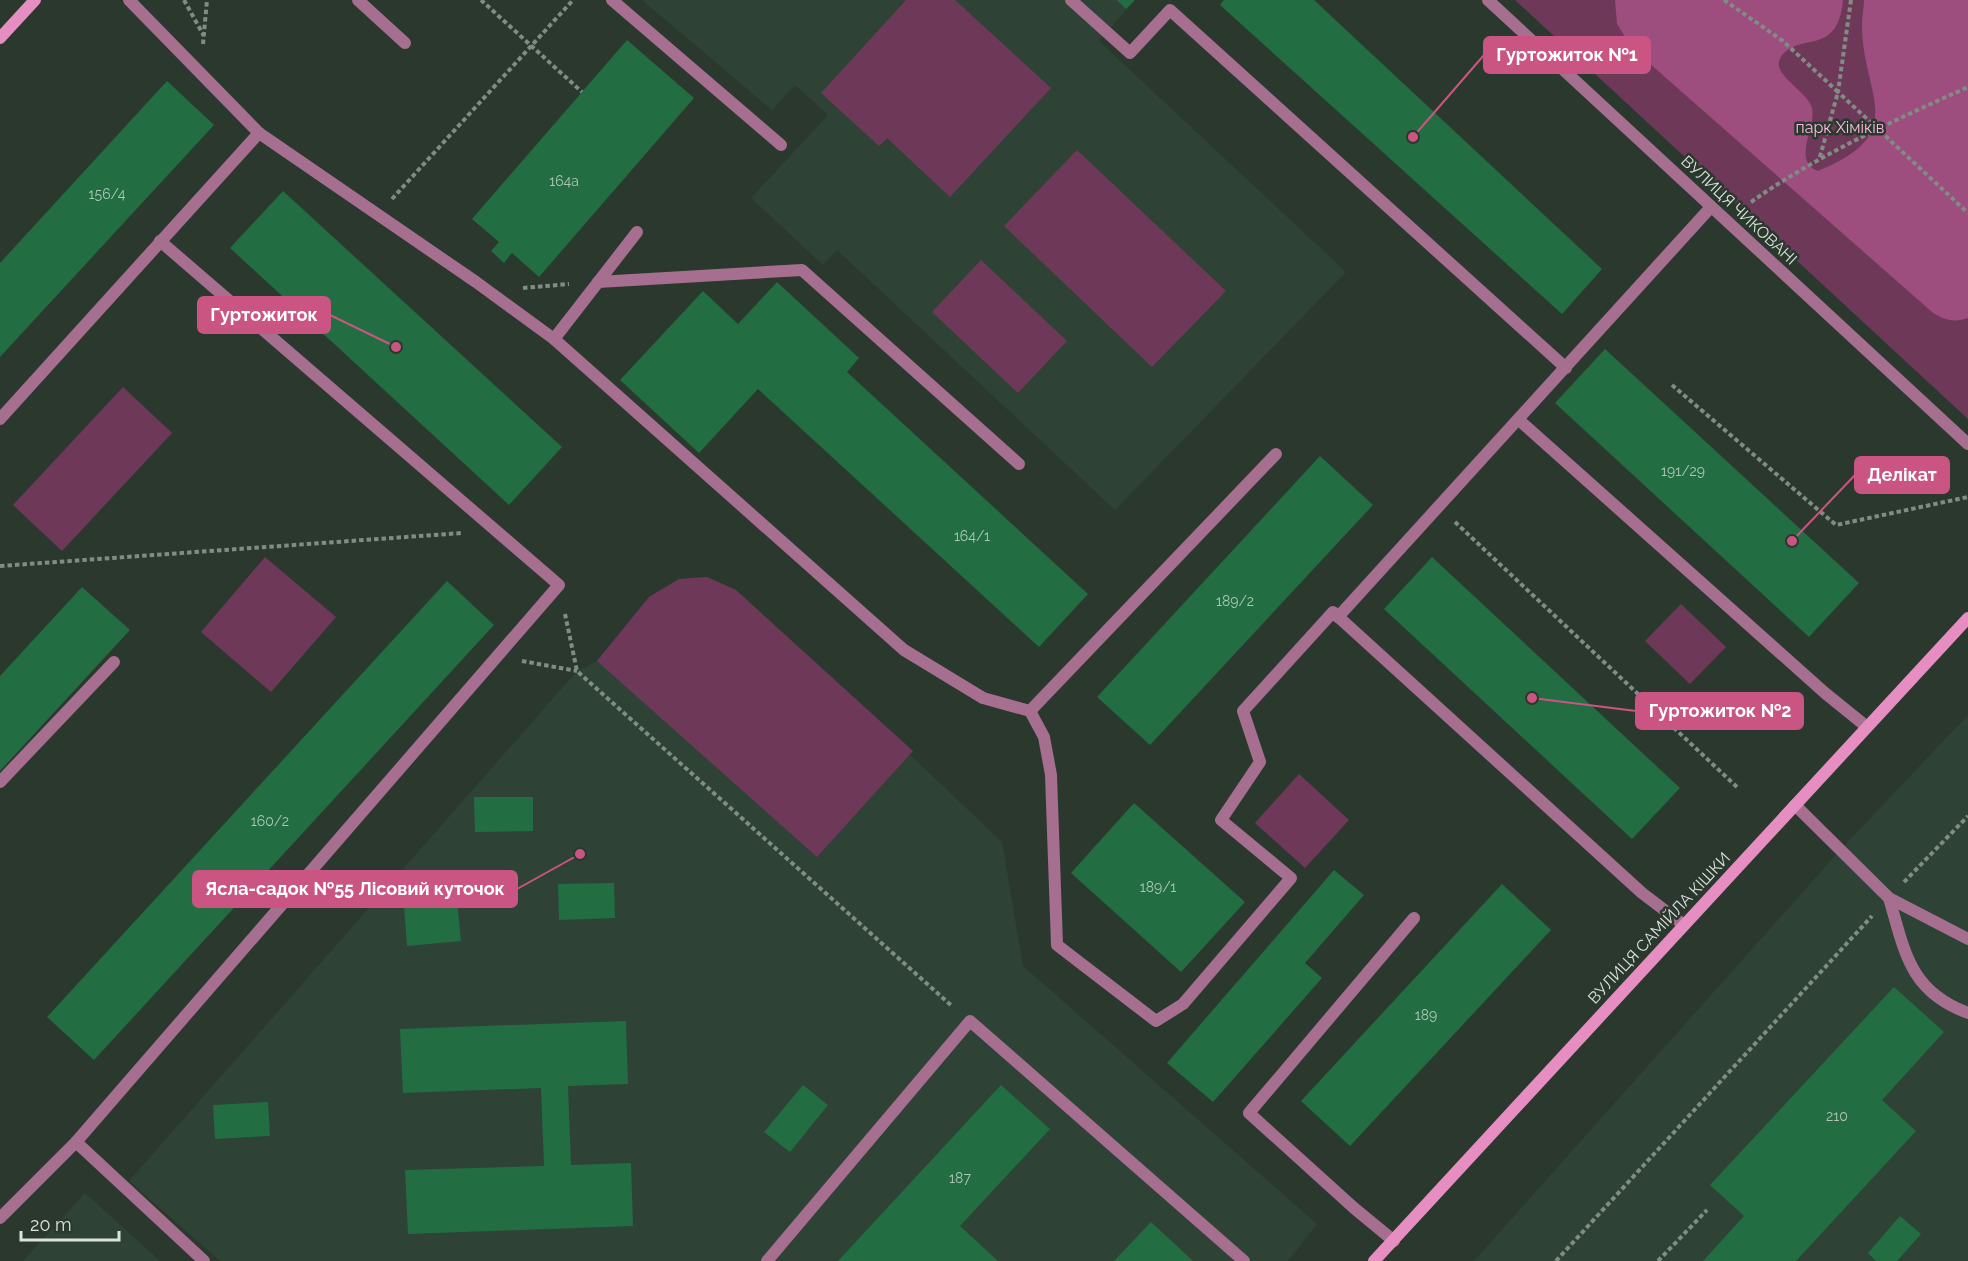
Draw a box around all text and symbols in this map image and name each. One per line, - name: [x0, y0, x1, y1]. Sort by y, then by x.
- callout: Гуртожиток №1: [1484, 37, 1650, 73]
- text: Гуртожиток №1: [1496, 44, 1638, 65]
- park label: парк Хіміків: [1796, 118, 1884, 137]
- street label: ВУЛИЦЯ ЧИКОВАНІ: [1677, 151, 1801, 269]
- house number: 164а: [549, 173, 579, 189]
- house number: 156/4: [89, 186, 126, 202]
- callout: Гуртожиток: [198, 297, 330, 333]
- text: Гуртожиток: [210, 304, 318, 325]
- callout: Делікат: [1855, 457, 1949, 493]
- house number: 191/29: [1661, 463, 1705, 479]
- text: Делікат: [1867, 464, 1937, 485]
- house number: 164/1: [954, 528, 990, 544]
- house number: 189/2: [1216, 593, 1254, 609]
- callout: Гуртожиток №2: [1636, 693, 1803, 729]
- text: Гуртожиток №2: [1649, 700, 1791, 721]
- house number: 160/2: [251, 813, 289, 829]
- street label: ВУЛИЦЯ САМІЙЛА КІШКИ: [1584, 848, 1734, 1008]
- callout: Ясла-садок №55 Лісовий куточок: [193, 871, 517, 907]
- text: Ясла-садок №55 Лісовий куточок: [205, 878, 505, 899]
- house number: 189/1: [1140, 879, 1176, 895]
- house number: 189: [1415, 1007, 1437, 1023]
- house number: 210: [1826, 1108, 1848, 1124]
- house number: 187: [949, 1170, 971, 1186]
- scale bar: [21, 1204, 118, 1242]
- text: 20 m: [30, 1214, 72, 1235]

